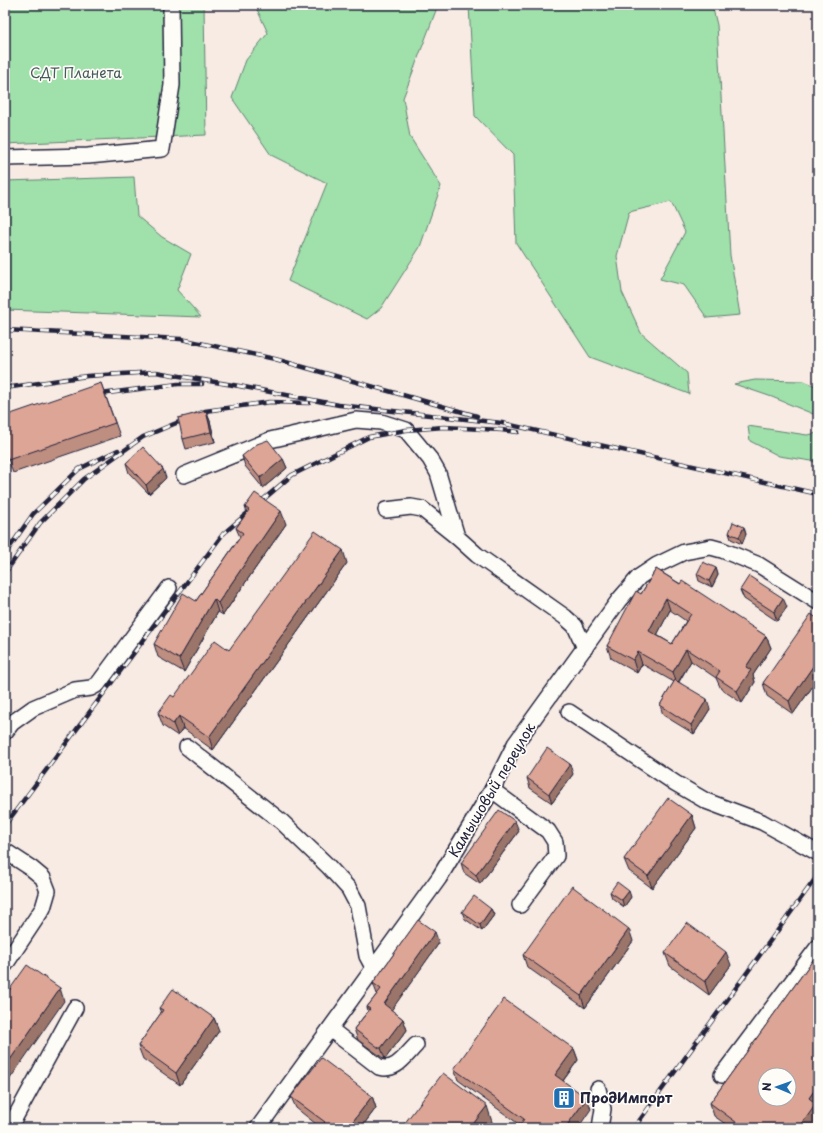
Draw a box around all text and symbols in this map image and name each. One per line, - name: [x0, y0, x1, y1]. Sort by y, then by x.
- park label: СДТ Планета: [30, 62, 122, 83]
- street label: Камышовый переулок: [443, 718, 541, 861]
- north arrow: [757, 1067, 797, 1107]
- text: N: [758, 1082, 775, 1091]
- building icon: ПродИмпорт: [551, 1085, 577, 1111]
- place label: ПродИмпорт: [580, 1087, 673, 1108]

